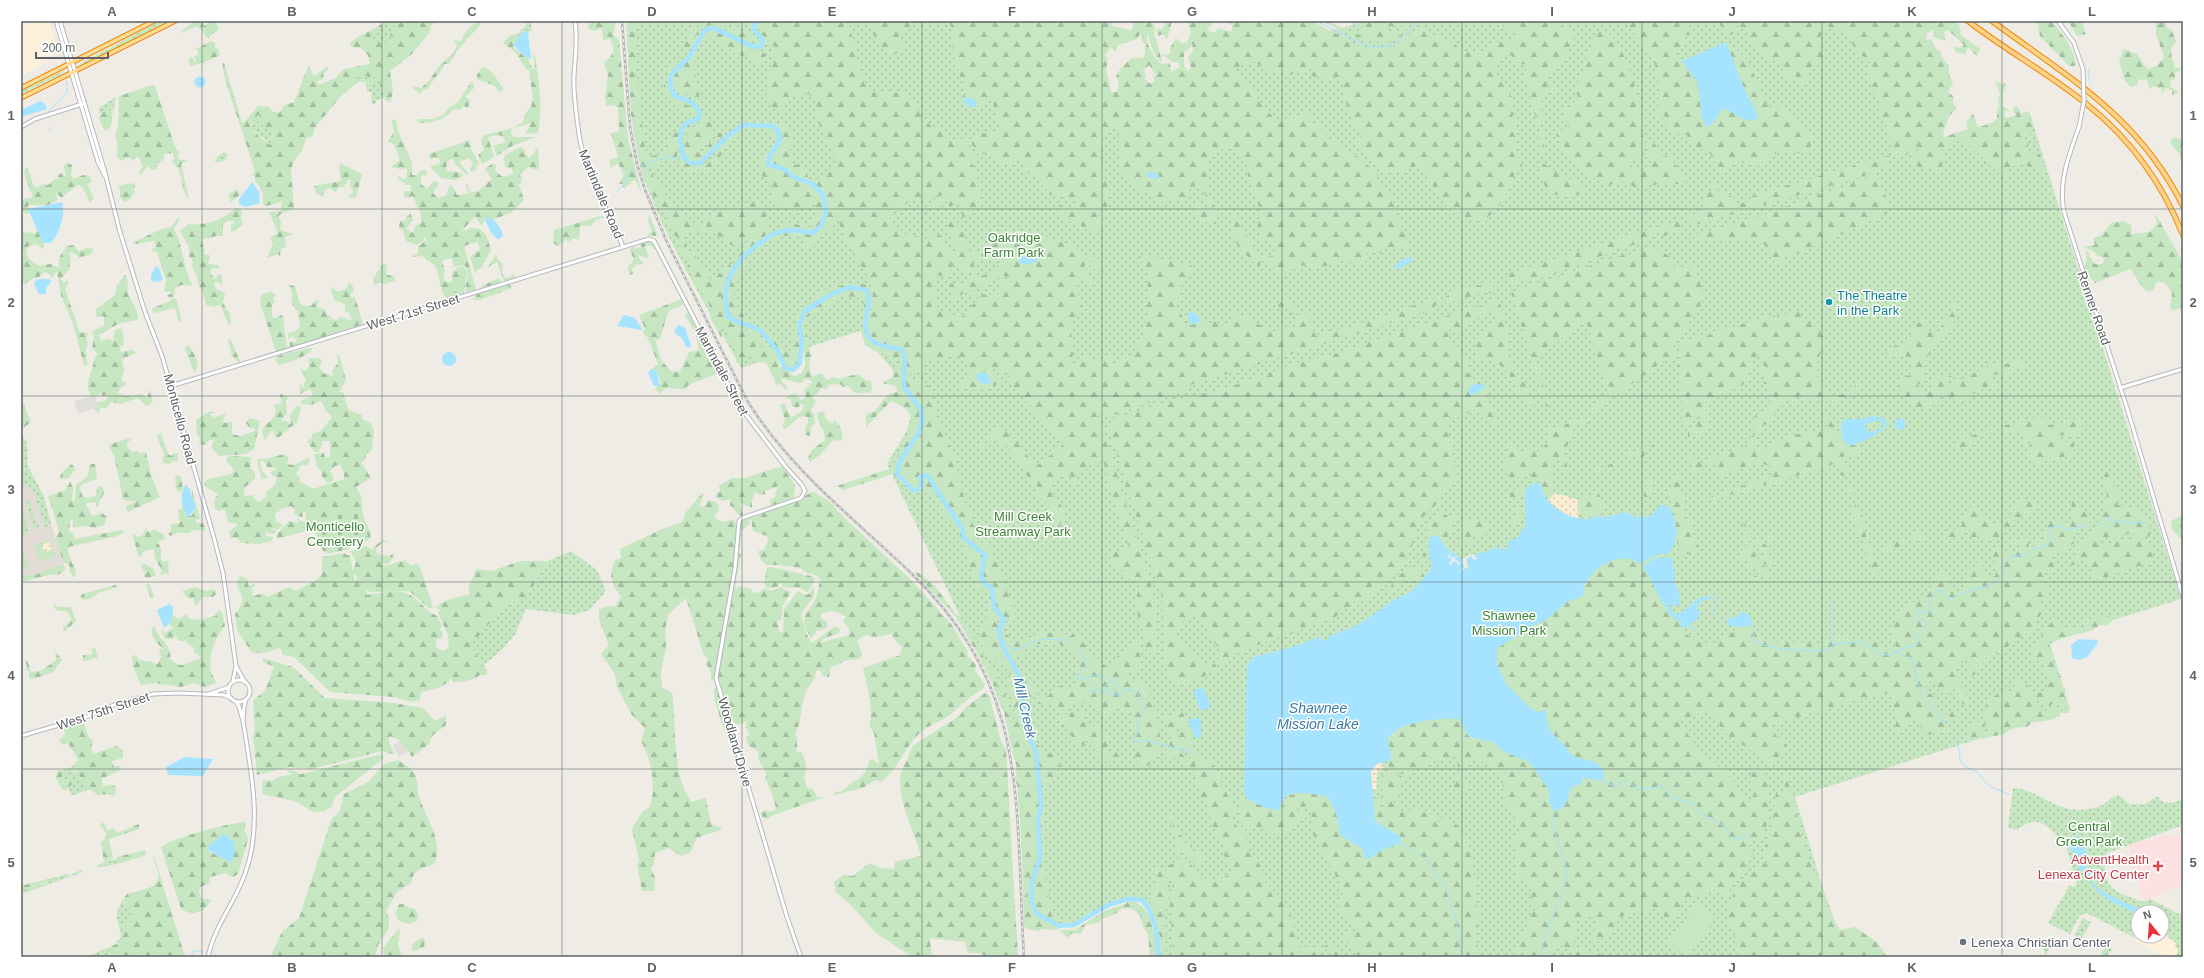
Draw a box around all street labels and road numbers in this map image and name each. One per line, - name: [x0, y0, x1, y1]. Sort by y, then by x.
- street label: Martindale Road: [575, 147, 627, 241]
- street label: Renner Road: [2074, 269, 2114, 347]
- street label: West 71st Street: [365, 291, 461, 333]
- street label: Martindale Street: [692, 324, 752, 419]
- street label: Monticello Road: [161, 372, 199, 466]
- street label: West 75th Street: [55, 689, 152, 733]
- street label: Woodland Drive: [715, 696, 755, 788]

